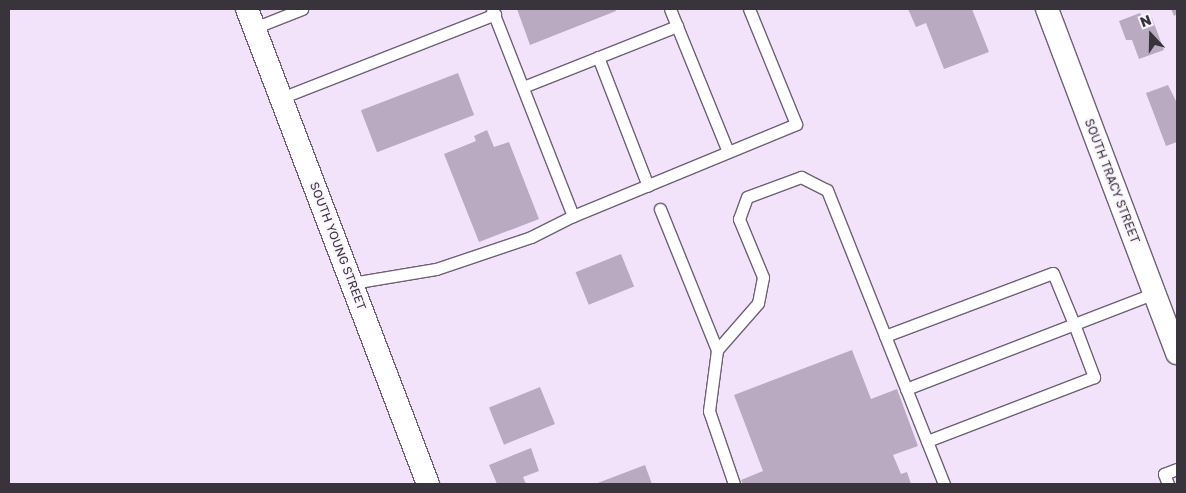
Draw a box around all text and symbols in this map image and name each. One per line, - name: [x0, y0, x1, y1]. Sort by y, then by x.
- north arrow: [1126, 10, 1176, 60]
- text: N: [1137, 11, 1153, 30]
- street label: SOUTH TRACY STREET: [1082, 117, 1142, 245]
- street label: SOUTH YOUNG STREET: [307, 180, 369, 312]

